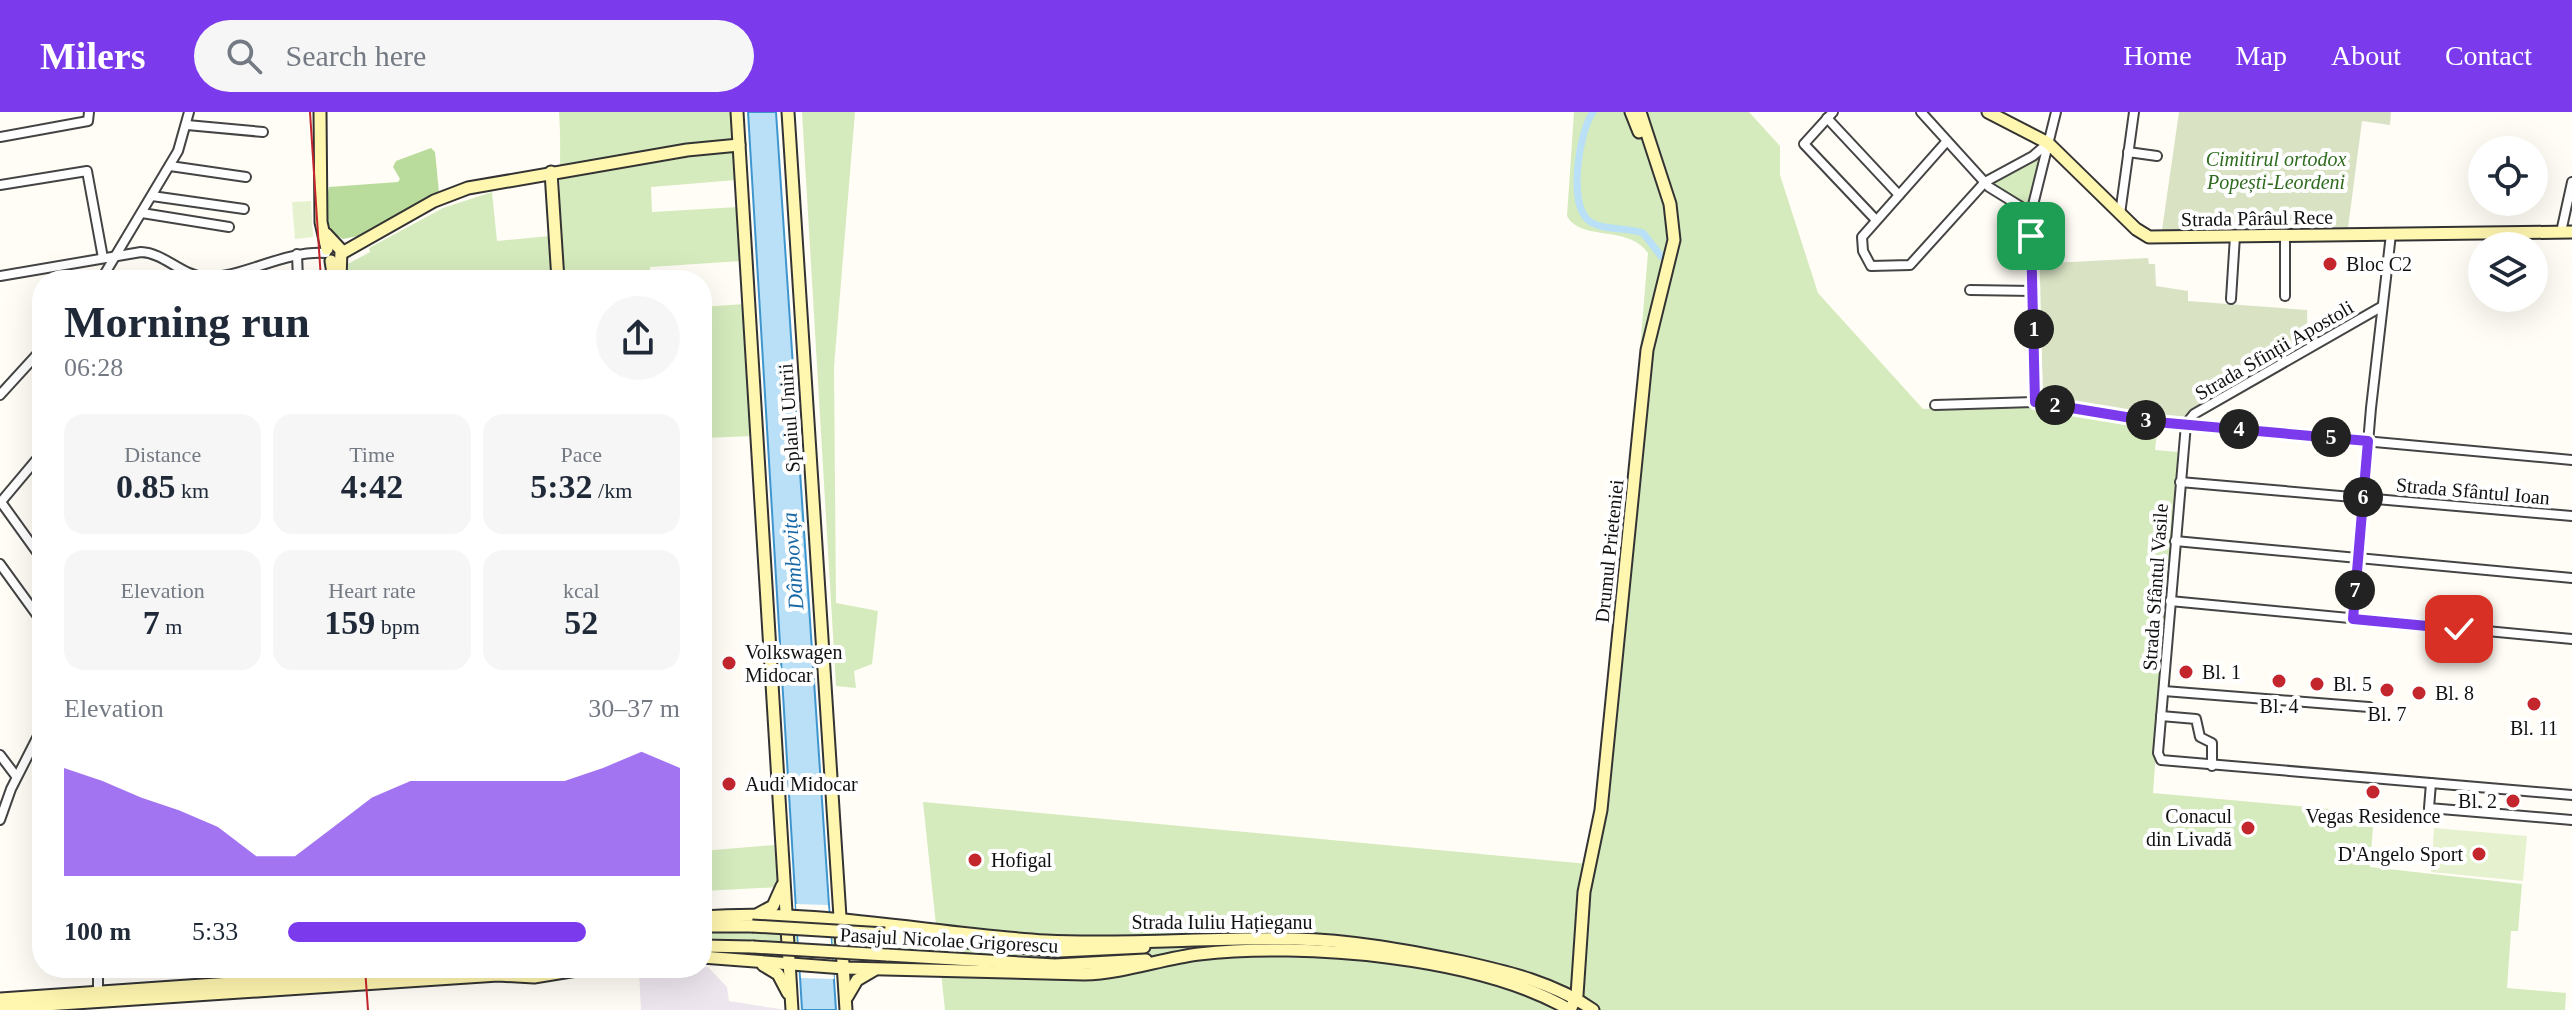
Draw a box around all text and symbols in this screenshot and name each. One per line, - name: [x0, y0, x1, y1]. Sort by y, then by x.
- search box: [194, 20, 754, 92]
- icon: search: [222, 34, 266, 78]
- text: Milers: [40, 35, 146, 77]
- text: Search here: [286, 39, 426, 72]
- text: Home: [2123, 40, 2192, 71]
- text: Map: [2236, 40, 2287, 71]
- text: About: [2331, 40, 2401, 71]
- text: Contact: [2445, 40, 2532, 71]
- map controls: [2468, 136, 2548, 312]
- button: locate: [2468, 136, 2548, 216]
- park label: Cimitirul ortodox Popești-Leordeni: [2206, 148, 2346, 194]
- pin: [1997, 202, 2065, 270]
- street label: Strada Pârâul Rece: [2181, 206, 2333, 230]
- icon: arrive: [2009, 214, 2053, 258]
- button: layers: [2468, 232, 2548, 312]
- place label: Bloc C2: [2346, 253, 2412, 275]
- marker: Bloc C2: [2321, 255, 2339, 273]
- button: share: [596, 296, 680, 380]
- street label: Strada Sfinții Apostoli: [2191, 296, 2358, 405]
- text: Morning run: [64, 298, 310, 347]
- pin: 1: [2014, 309, 2054, 349]
- text: 1: [2029, 316, 2040, 341]
- text: 06:28: [64, 353, 123, 382]
- street label: Splaiul Unirii: [774, 362, 805, 473]
- pin: 2: [2035, 385, 2075, 425]
- text: 2: [2050, 392, 2061, 417]
- pin: 3: [2126, 400, 2166, 440]
- text: 3: [2141, 407, 2152, 432]
- pin: 4: [2219, 409, 2259, 449]
- text: 4: [2234, 416, 2245, 441]
- pin: 5: [2311, 417, 2351, 457]
- text: 5: [2326, 424, 2337, 449]
- text: Distance: [124, 442, 201, 467]
- text: Time: [349, 442, 395, 467]
- text: Pace: [561, 442, 602, 467]
- text: 0.85: [116, 468, 176, 505]
- text: 4:42: [341, 468, 403, 505]
- text: 5:32: [530, 468, 593, 505]
- street label: Strada Sfântul Ioan: [2395, 473, 2551, 509]
- pin: 6: [2343, 477, 2383, 517]
- text: km: [176, 478, 209, 503]
- text: /km: [593, 478, 632, 503]
- street label: Drumul Prieteniei: [1591, 478, 1628, 624]
- text: 6: [2358, 484, 2369, 509]
- street label: Strada Sfântul Vasile: [2138, 503, 2172, 671]
- water label: Dâmbovița: [777, 511, 808, 612]
- pin: 7: [2335, 570, 2375, 610]
- text: 7: [2350, 577, 2361, 602]
- text: Elevation: [121, 578, 205, 603]
- text: Heart rate: [328, 578, 416, 603]
- text: kcal: [563, 578, 600, 603]
- pin: [2425, 595, 2493, 663]
- text: 7: [143, 604, 160, 641]
- text: 159: [324, 604, 375, 641]
- text: 52: [564, 604, 598, 641]
- icon: check: [2437, 607, 2481, 651]
- text: m: [160, 614, 182, 639]
- text: bpm: [375, 614, 420, 639]
- place label: Volkswagen Midocar: [745, 641, 842, 686]
- marker: Volkswagen Midocar: [720, 654, 738, 672]
- place label: Bl. 1: [2202, 661, 2241, 683]
- marker: Bl. 1: [2177, 663, 2195, 681]
- marker: Bl. 4: [2270, 672, 2288, 690]
- place label: Bl. 5: [2333, 673, 2372, 695]
- marker: Bl. 5: [2308, 675, 2326, 693]
- marker: Bl. 7: [2378, 681, 2396, 699]
- place label: Bl. 8: [2435, 682, 2474, 704]
- marker: Bl. 8: [2410, 684, 2428, 702]
- text: Elevation: [64, 694, 164, 723]
- text: 30–37 m: [588, 694, 680, 723]
- place label: Bl. 4: [2260, 695, 2298, 717]
- marker: Bl. 11: [2525, 695, 2543, 713]
- place label: Bl. 7: [2368, 703, 2406, 725]
- place label: Bl. 11: [2510, 717, 2558, 739]
- place label: Audi Midocar: [745, 773, 858, 795]
- marker: Audi Midocar: [720, 775, 738, 793]
- marker: Vegas Residence: [2364, 783, 2382, 801]
- place label: Bl. 2: [2458, 790, 2497, 812]
- marker: Bl. 2: [2504, 792, 2522, 810]
- place label: Conacul din Livadă: [2146, 805, 2232, 850]
- place label: Vegas Residence: [2306, 805, 2441, 828]
- marker: Conacul din Livadă: [2239, 819, 2257, 837]
- place label: D'Angelo Sport: [2338, 843, 2463, 866]
- marker: D'Angelo Sport: [2470, 845, 2488, 863]
- place label: Hofigal: [991, 849, 1053, 872]
- marker: Hofigal: [966, 851, 984, 869]
- street label: Strada Iuliu Hațieganu: [1131, 911, 1313, 934]
- text: 100 m: [64, 917, 131, 946]
- text: 5:33: [192, 917, 238, 946]
- street label: Pasajul Nicolae Grigorescu: [839, 923, 1059, 958]

